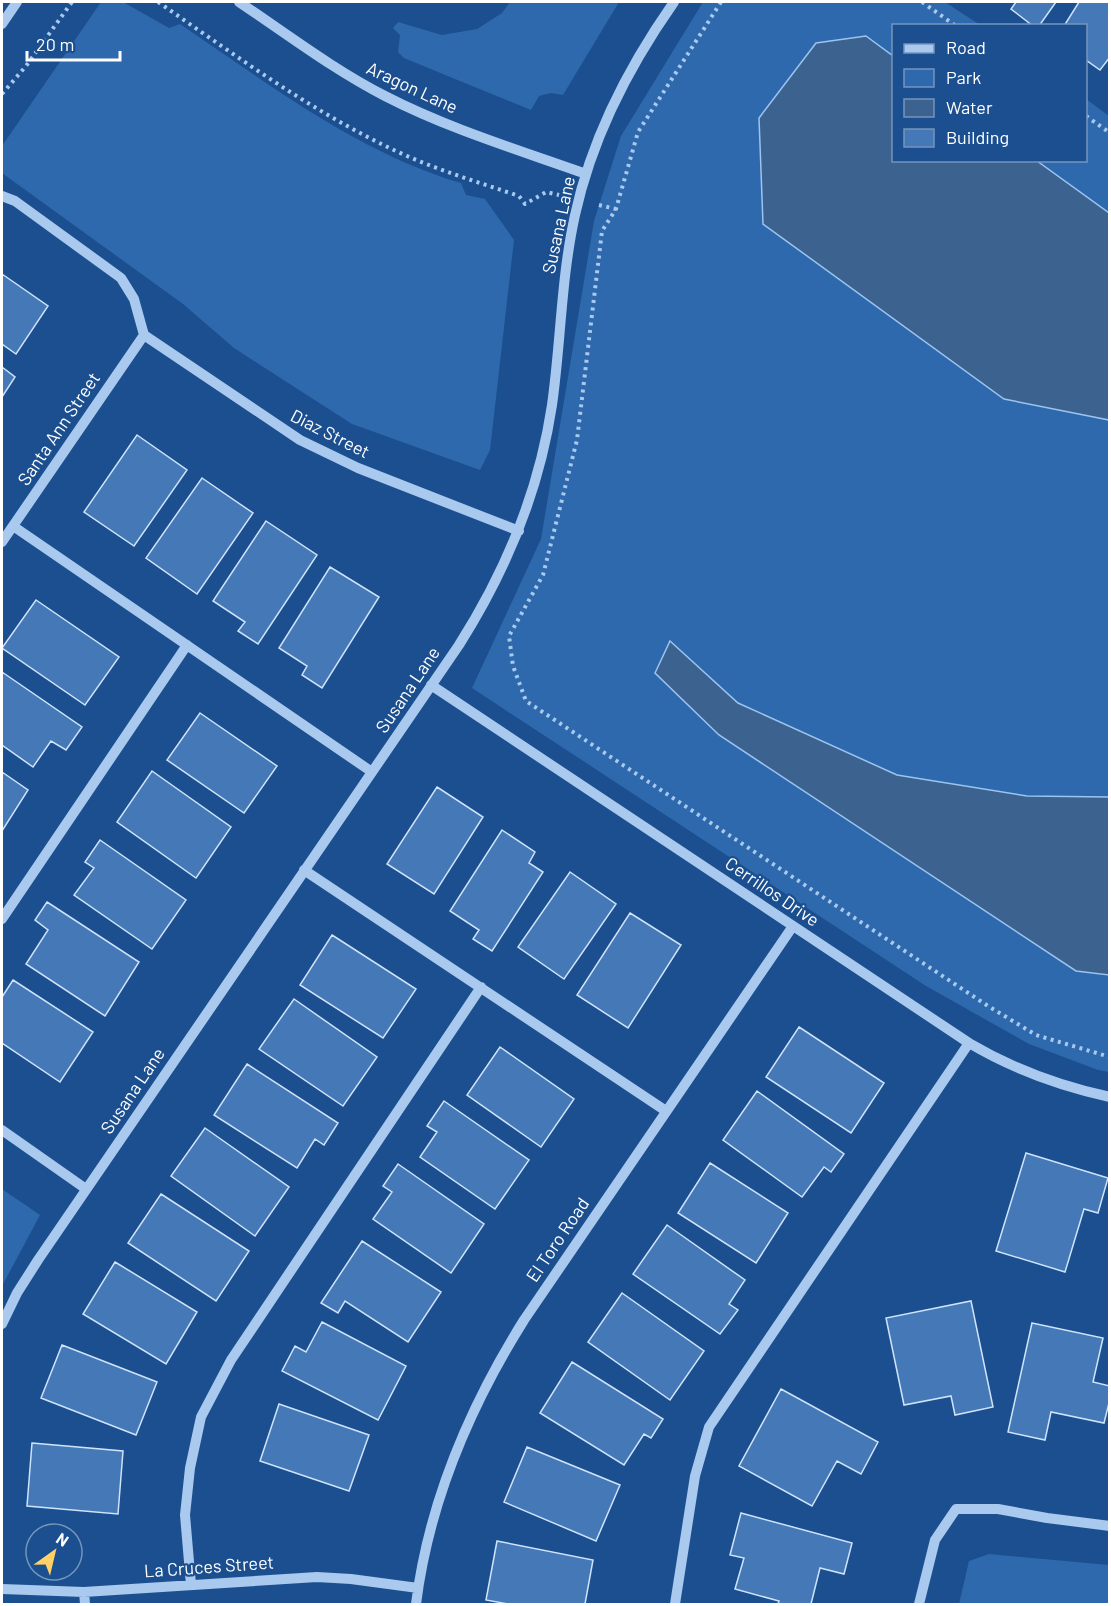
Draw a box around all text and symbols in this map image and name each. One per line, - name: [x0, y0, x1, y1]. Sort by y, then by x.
- scale bar: [27, 24, 120, 62]
- legend: [892, 24, 1087, 162]
- text: 20 m: [36, 33, 74, 55]
- text: Road: [946, 36, 986, 58]
- street label: Aragon Lane: [363, 56, 461, 118]
- text: Park: [946, 66, 981, 88]
- text: Water: [946, 96, 993, 118]
- text: Building: [946, 126, 1009, 148]
- street label: Susana Lane: [537, 174, 579, 276]
- street label: Santa Ann Street: [12, 368, 104, 489]
- street label: Diaz Street: [287, 404, 374, 462]
- street label: Susana Lane: [370, 642, 444, 737]
- street label: Cerrillos Drive: [721, 852, 824, 931]
- street label: Susana Lane: [95, 1043, 169, 1138]
- street label: El Toro Road: [521, 1193, 593, 1286]
- north arrow: [24, 1522, 84, 1582]
- text: N: [53, 1528, 72, 1550]
- street label: La Cruces Street: [143, 1550, 275, 1582]

